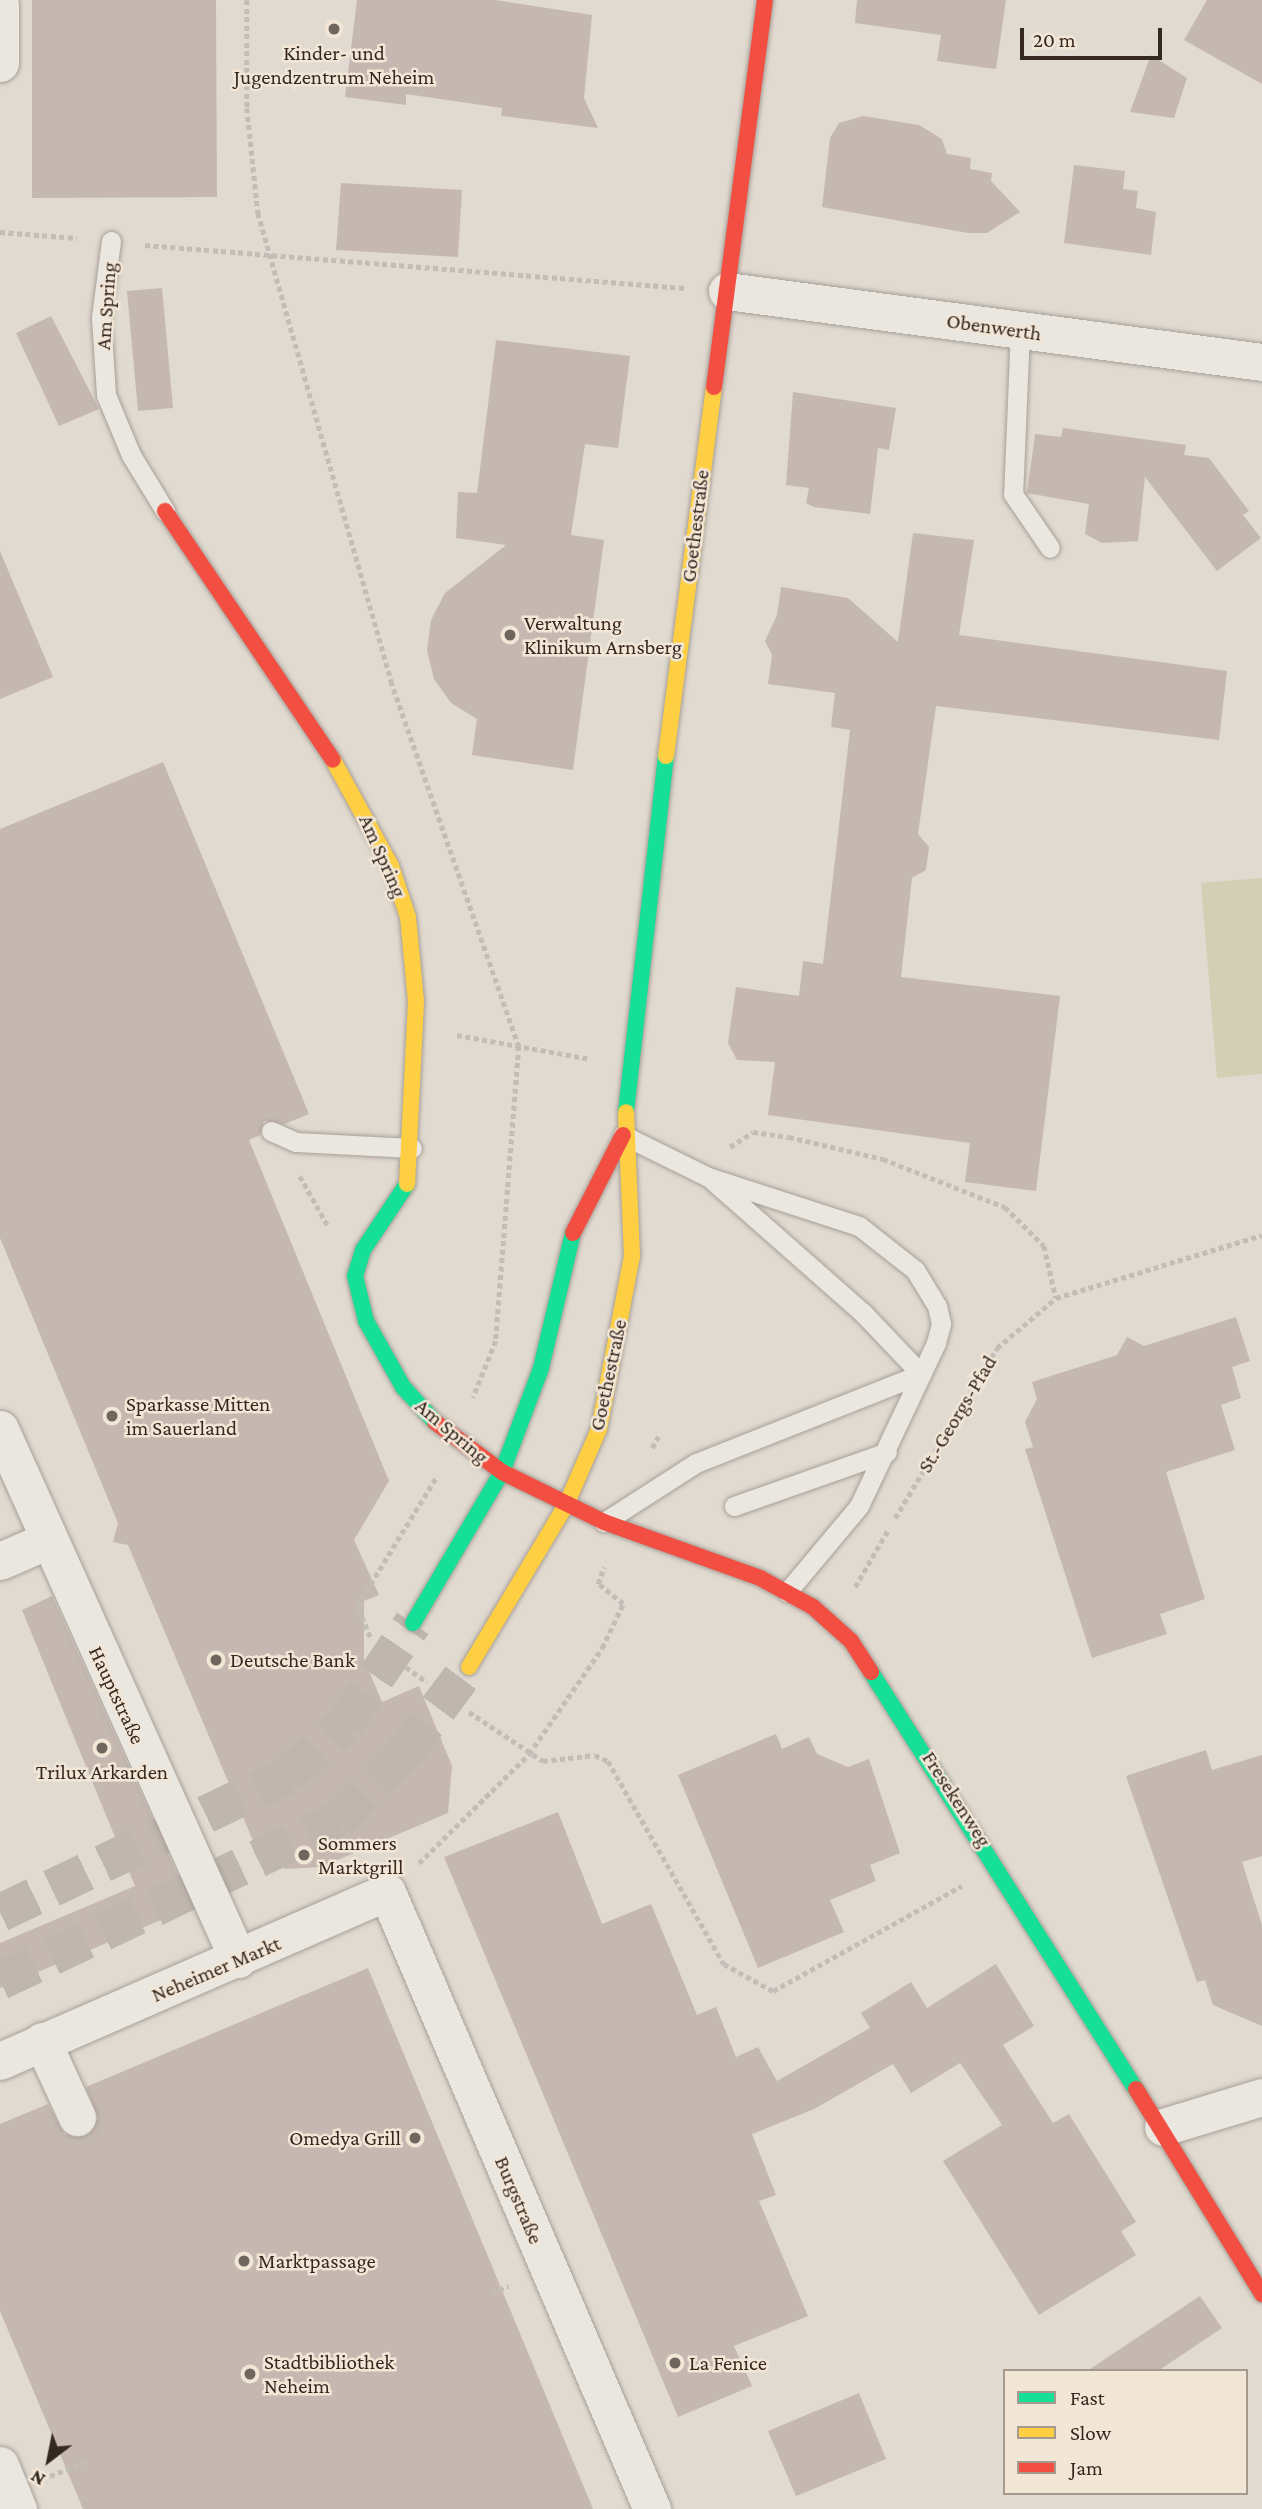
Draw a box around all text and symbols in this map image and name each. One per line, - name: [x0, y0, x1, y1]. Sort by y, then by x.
- scale bar: [1024, 14, 1166, 58]
- marker: Kinder- und Jugendzentrum Neheim: [326, 21, 342, 37]
- text: 20 m: [1033, 28, 1076, 52]
- place label: Kinder- und Jugendzentrum Neheim: [234, 40, 434, 90]
- street label: Am Spring: [90, 261, 122, 351]
- street label: Obenwerth: [945, 308, 1043, 346]
- street label: Goethestraße: [676, 468, 714, 584]
- place label: Verwaltung Klinikum Arnsberg: [524, 610, 682, 660]
- marker: Verwaltung Klinikum Arnsberg: [502, 627, 518, 643]
- street label: Am Spring: [354, 811, 412, 901]
- street label: Goethestraße: [584, 1317, 632, 1433]
- street label: St.-Georgs-Pfad: [912, 1351, 1002, 1477]
- place label: Sparkasse Mitten im Sauerland: [126, 1391, 270, 1441]
- street label: Am Spring: [410, 1393, 494, 1469]
- marker: Sparkasse Mitten im Sauerland: [104, 1408, 120, 1424]
- street label: Hauptstraße: [83, 1642, 151, 1748]
- place label: Deutsche Bank: [230, 1647, 355, 1673]
- marker: Deutsche Bank: [208, 1652, 224, 1668]
- marker: Trilux Arkarden: [94, 1740, 110, 1756]
- street label: Fresekenweg: [917, 1746, 997, 1852]
- place label: Trilux Arkarden: [36, 1759, 168, 1785]
- place label: Sommers Marktgrill: [318, 1830, 403, 1880]
- marker: Sommers Marktgrill: [296, 1847, 312, 1863]
- street label: Neheimer Markt: [148, 1930, 284, 2008]
- place label: Omedya Grill: [289, 2125, 401, 2151]
- marker: Omedya Grill: [407, 2130, 423, 2146]
- street label: Burgstraße: [489, 2152, 549, 2248]
- place label: Marktpassage: [258, 2248, 376, 2274]
- marker: Marktpassage: [236, 2253, 252, 2269]
- place label: Stadtbibliothek Neheim: [264, 2349, 394, 2399]
- place label: La Fenice: [689, 2350, 767, 2376]
- marker: La Fenice: [667, 2355, 683, 2371]
- marker: Stadtbibliothek Neheim: [242, 2366, 258, 2382]
- legend: [1003, 2369, 1248, 2495]
- text: Fast: [1070, 2386, 1105, 2410]
- text: Slow: [1070, 2421, 1111, 2445]
- north arrow: [14, 2425, 84, 2495]
- text: Jam: [1070, 2456, 1103, 2480]
- text: N: [27, 2466, 49, 2491]

